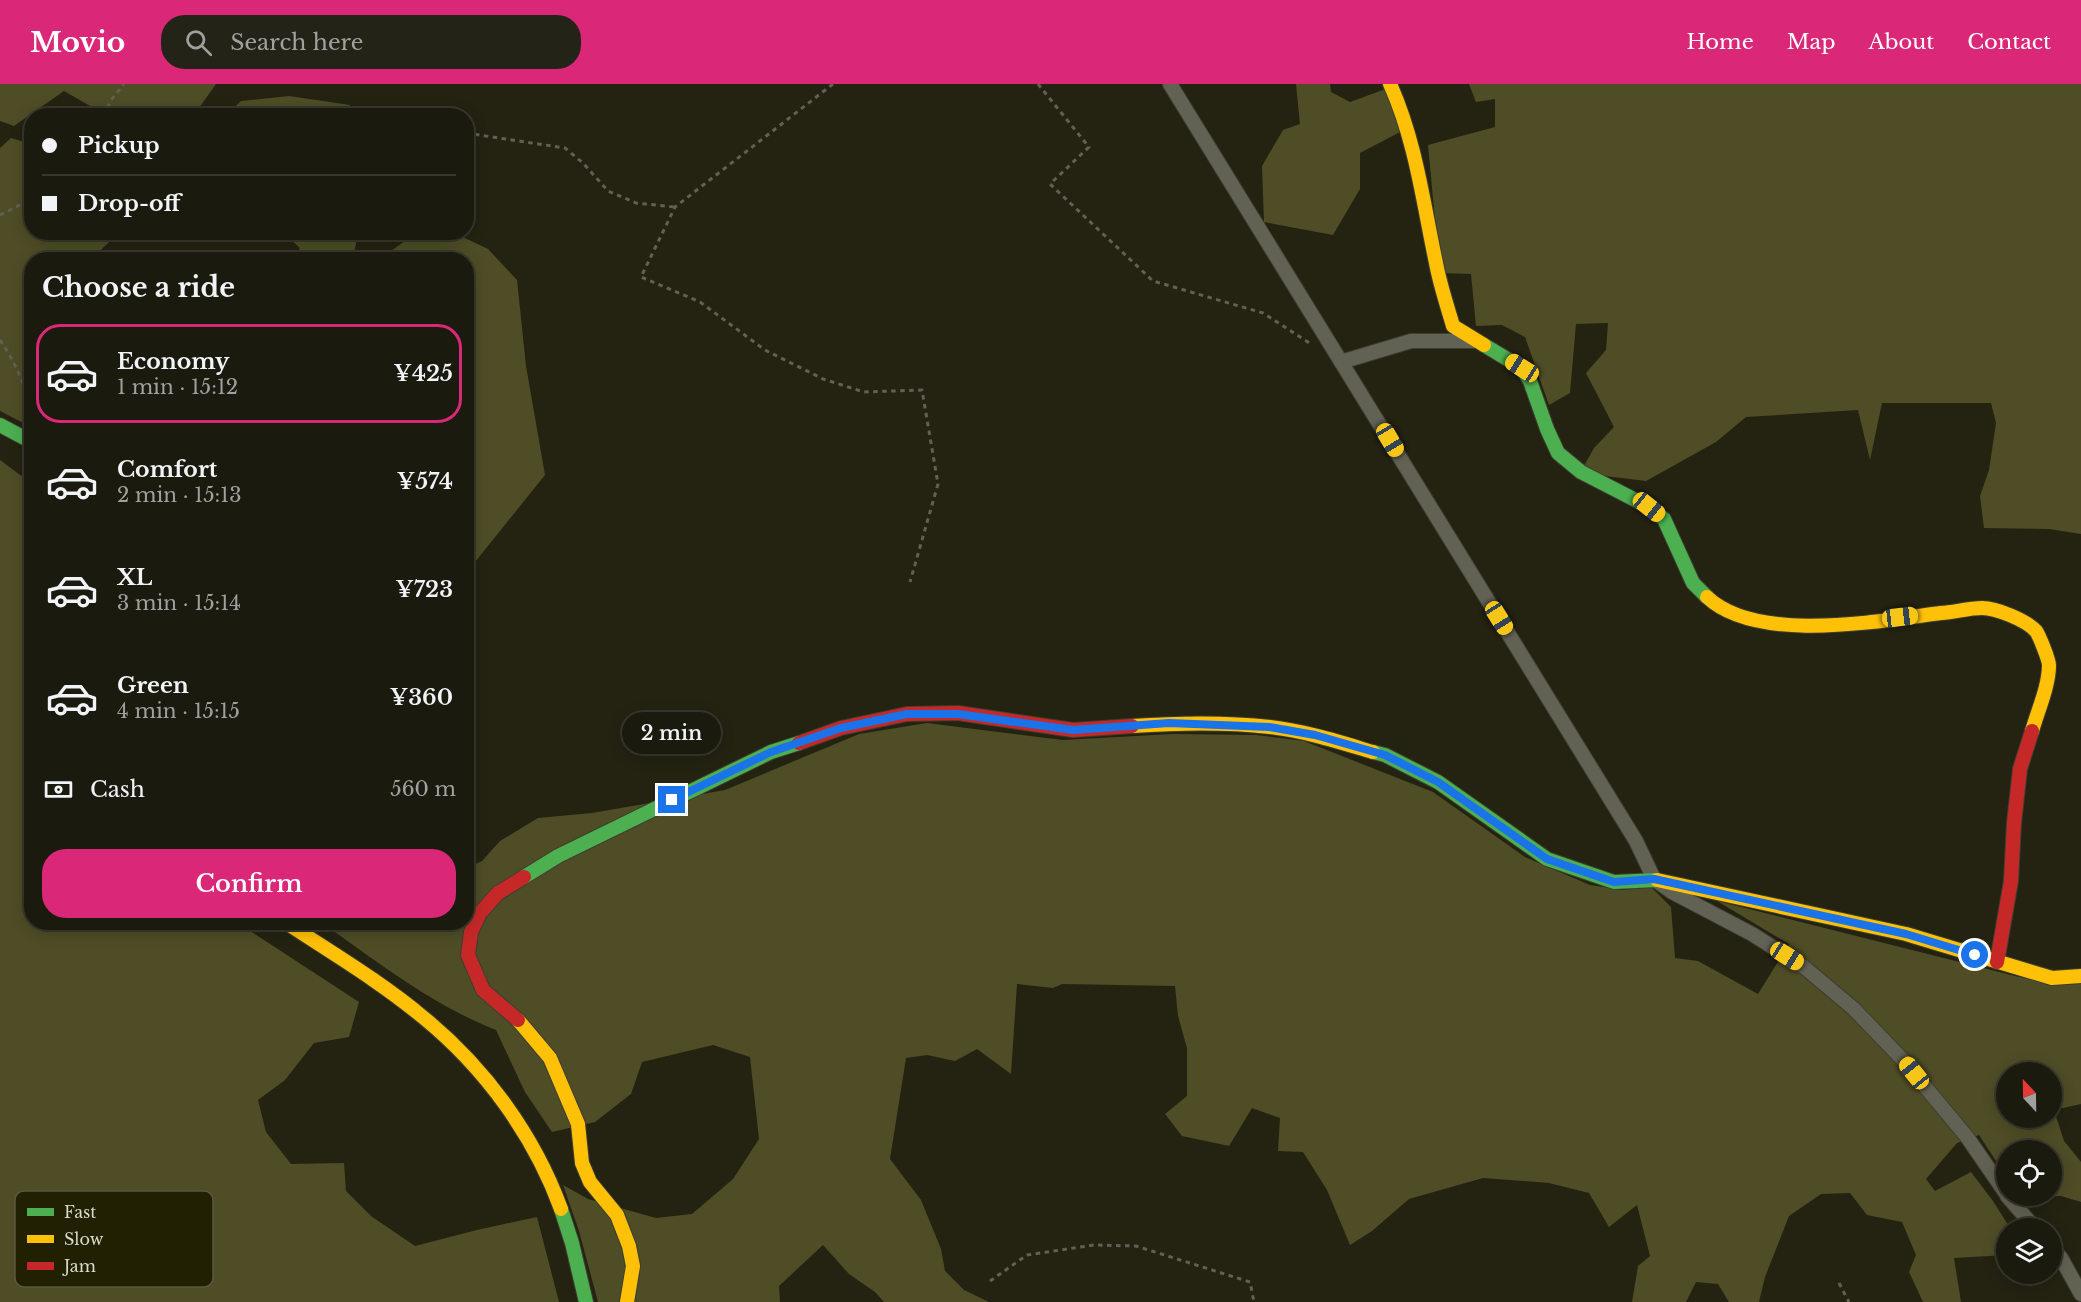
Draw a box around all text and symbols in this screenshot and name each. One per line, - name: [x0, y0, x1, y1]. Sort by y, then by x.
- search box: [161, 15, 581, 69]
- text: Movio: [30, 25, 125, 60]
- icon: search: [182, 26, 215, 59]
- text: Search here: [230, 29, 363, 56]
- text: Home: [1687, 29, 1754, 55]
- text: Map: [1787, 29, 1835, 55]
- text: About: [1868, 29, 1934, 55]
- text: Contact: [1967, 29, 2051, 55]
- text: Pickup: [78, 132, 160, 159]
- text: Drop-off: [78, 190, 180, 217]
- text: Choose a ride: [42, 271, 235, 304]
- icon: car: [45, 347, 99, 401]
- text: Economy: [117, 348, 229, 375]
- car: [1502, 351, 1542, 385]
- text: ¥425: [394, 360, 453, 387]
- text: 1 min · 15:12: [117, 375, 238, 399]
- car: [1373, 420, 1407, 460]
- icon: car: [45, 455, 99, 509]
- text: Comfort: [117, 456, 217, 483]
- text: ¥574: [397, 468, 453, 495]
- text: 2 min · 15:13: [117, 483, 242, 507]
- car: [1629, 489, 1669, 525]
- icon: car: [45, 563, 99, 617]
- text: XL: [117, 564, 152, 591]
- text: ¥723: [395, 576, 453, 603]
- text: 3 min · 15:14: [117, 591, 241, 615]
- car: [1482, 598, 1516, 638]
- car: [1881, 606, 1919, 628]
- icon: car: [45, 671, 99, 725]
- text: Green: [117, 672, 189, 699]
- text: ¥360: [390, 684, 453, 711]
- text: 4 min · 15:15: [117, 699, 240, 723]
- callout: 2 min: [622, 713, 722, 755]
- text: 2 min: [641, 721, 702, 745]
- icon: cash: [42, 773, 75, 806]
- text: Cash: [90, 776, 145, 803]
- text: 560 m: [390, 777, 456, 801]
- route end: [658, 786, 685, 813]
- button: Confirm: [42, 849, 456, 918]
- car: [1767, 939, 1807, 973]
- route start: [1961, 941, 1988, 968]
- car: [1896, 1053, 1932, 1093]
- north arrow: [1996, 1062, 2062, 1128]
- map controls: [1996, 1062, 2062, 1284]
- button: locate: [1996, 1140, 2062, 1206]
- legend: [15, 1191, 213, 1287]
- text: Fast: [64, 1202, 96, 1222]
- button: layers: [1996, 1218, 2062, 1284]
- text: Slow: [64, 1229, 104, 1249]
- text: Jam: [62, 1256, 96, 1276]

